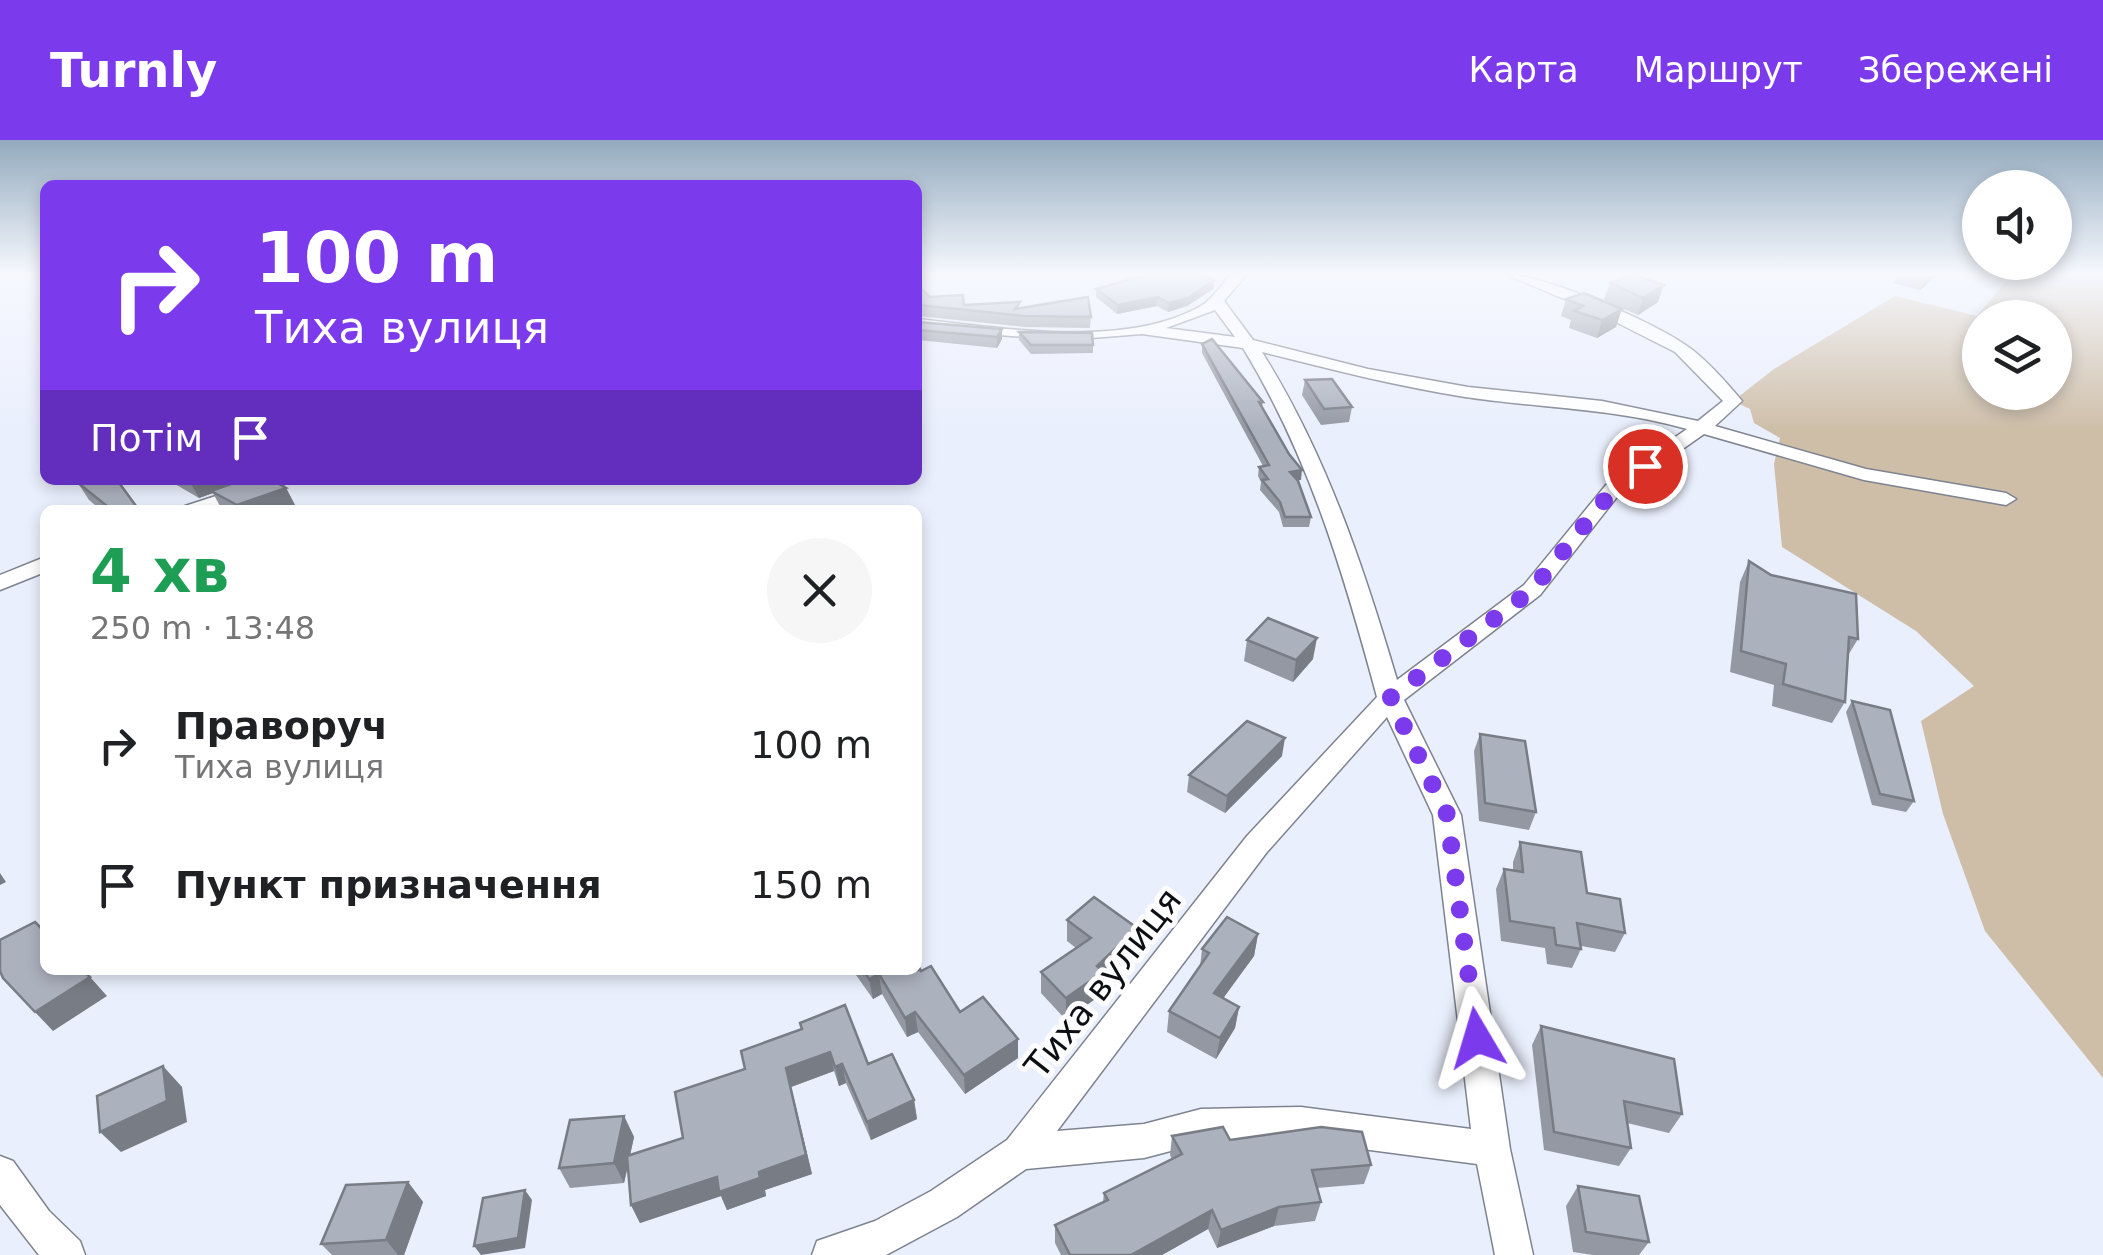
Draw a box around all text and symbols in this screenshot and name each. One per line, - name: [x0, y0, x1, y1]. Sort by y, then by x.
- text: Turnly: [50, 42, 217, 98]
- text: Карта: [1468, 50, 1579, 90]
- text: Маршрут: [1634, 50, 1803, 90]
- text: Збережені: [1858, 50, 2053, 90]
- map controls: [1962, 170, 2072, 410]
- button: sound: [1962, 170, 2072, 280]
- text: 100 m: [255, 217, 498, 299]
- icon: right: [90, 220, 220, 350]
- button: layers: [1962, 300, 2072, 410]
- text: Тиха вулиця: [255, 301, 549, 354]
- icon: arrive: [223, 410, 278, 465]
- text: Потім: [90, 416, 203, 460]
- pin: [1603, 424, 1688, 509]
- icon: arrive: [1618, 439, 1673, 494]
- text: 4 хв: [90, 536, 229, 606]
- button: close: [767, 538, 872, 643]
- text: 250 m · 13:48: [90, 609, 315, 647]
- text: Праворуч: [175, 704, 388, 748]
- icon: right: [90, 718, 145, 773]
- text: 100 m: [750, 723, 872, 767]
- text: Тиха вулиця: [175, 748, 384, 786]
- icon: arrive: [90, 858, 145, 913]
- text: Пункт призначення: [175, 863, 602, 907]
- text: 150 m: [750, 863, 872, 907]
- street label: Тиха вулиця: [1016, 881, 1189, 1086]
- position arrow: [1425, 986, 1529, 1090]

